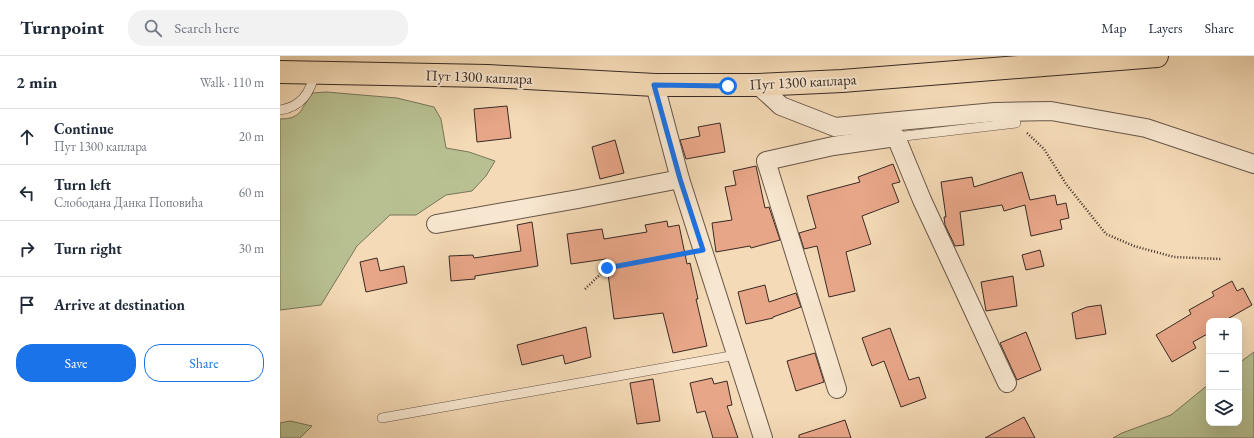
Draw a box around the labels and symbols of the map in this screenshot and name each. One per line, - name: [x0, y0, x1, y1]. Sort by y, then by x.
- street label: Пут 1300 каплара: [425, 65, 533, 88]
- street label: Пут 1300 каплара: [749, 69, 857, 94]
- route start: [719, 77, 737, 95]
- route end: [598, 259, 616, 277]

